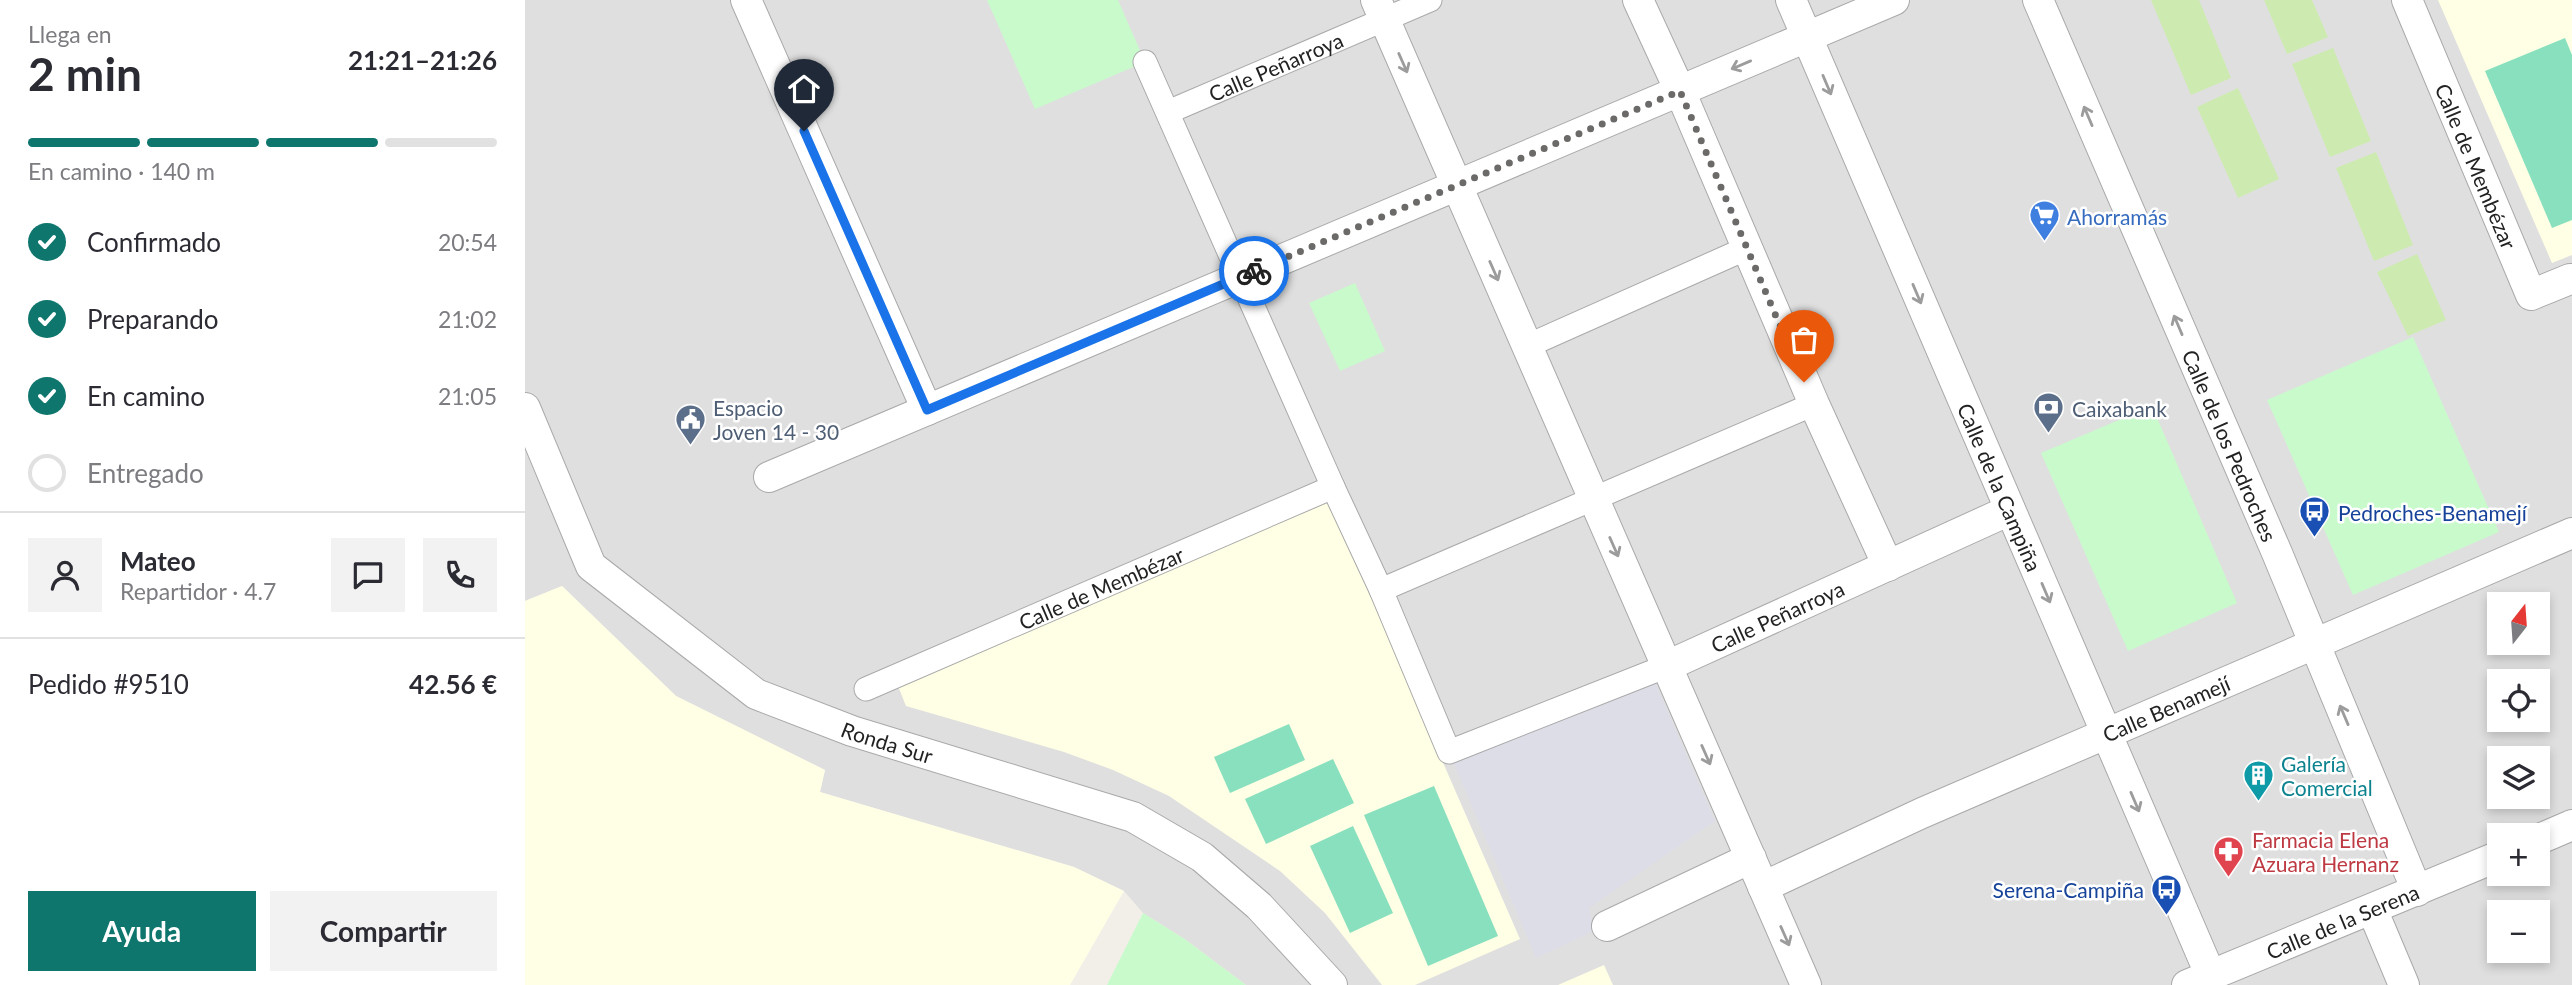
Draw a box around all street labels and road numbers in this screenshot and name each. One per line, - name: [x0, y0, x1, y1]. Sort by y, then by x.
- street label: Calle Peñarroya: [1205, 26, 1347, 106]
- street label: Calle de Membézar: [2431, 79, 2523, 253]
- street label: Calle de los Pedroches: [2178, 345, 2283, 545]
- street label: Calle de la Campiña: [1953, 399, 2048, 575]
- street label: Calle de Membézar: [1015, 541, 1188, 634]
- street label: Calle Peñarroya: [1707, 575, 1848, 657]
- street label: Calle Benamejí: [2099, 669, 2234, 746]
- street label: Ronda Sur: [838, 716, 936, 768]
- street label: Calle de la Serena: [2262, 878, 2422, 963]

